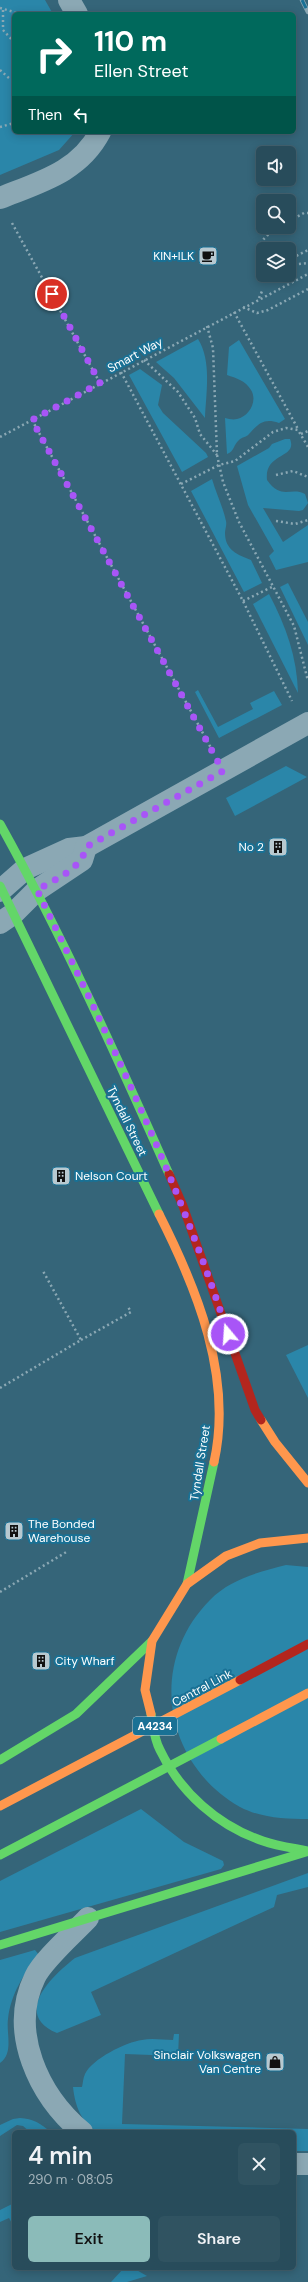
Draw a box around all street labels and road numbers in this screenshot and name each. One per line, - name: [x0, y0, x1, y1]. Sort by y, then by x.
- street label: Smart Way: [105, 334, 166, 376]
- street label: Tyndall Street: [103, 1083, 151, 1159]
- street label: Tyndall Street: [186, 1424, 214, 1502]
- street label: Central Link: [169, 1665, 235, 1711]
- road number: A4234: [133, 1717, 177, 1735]

